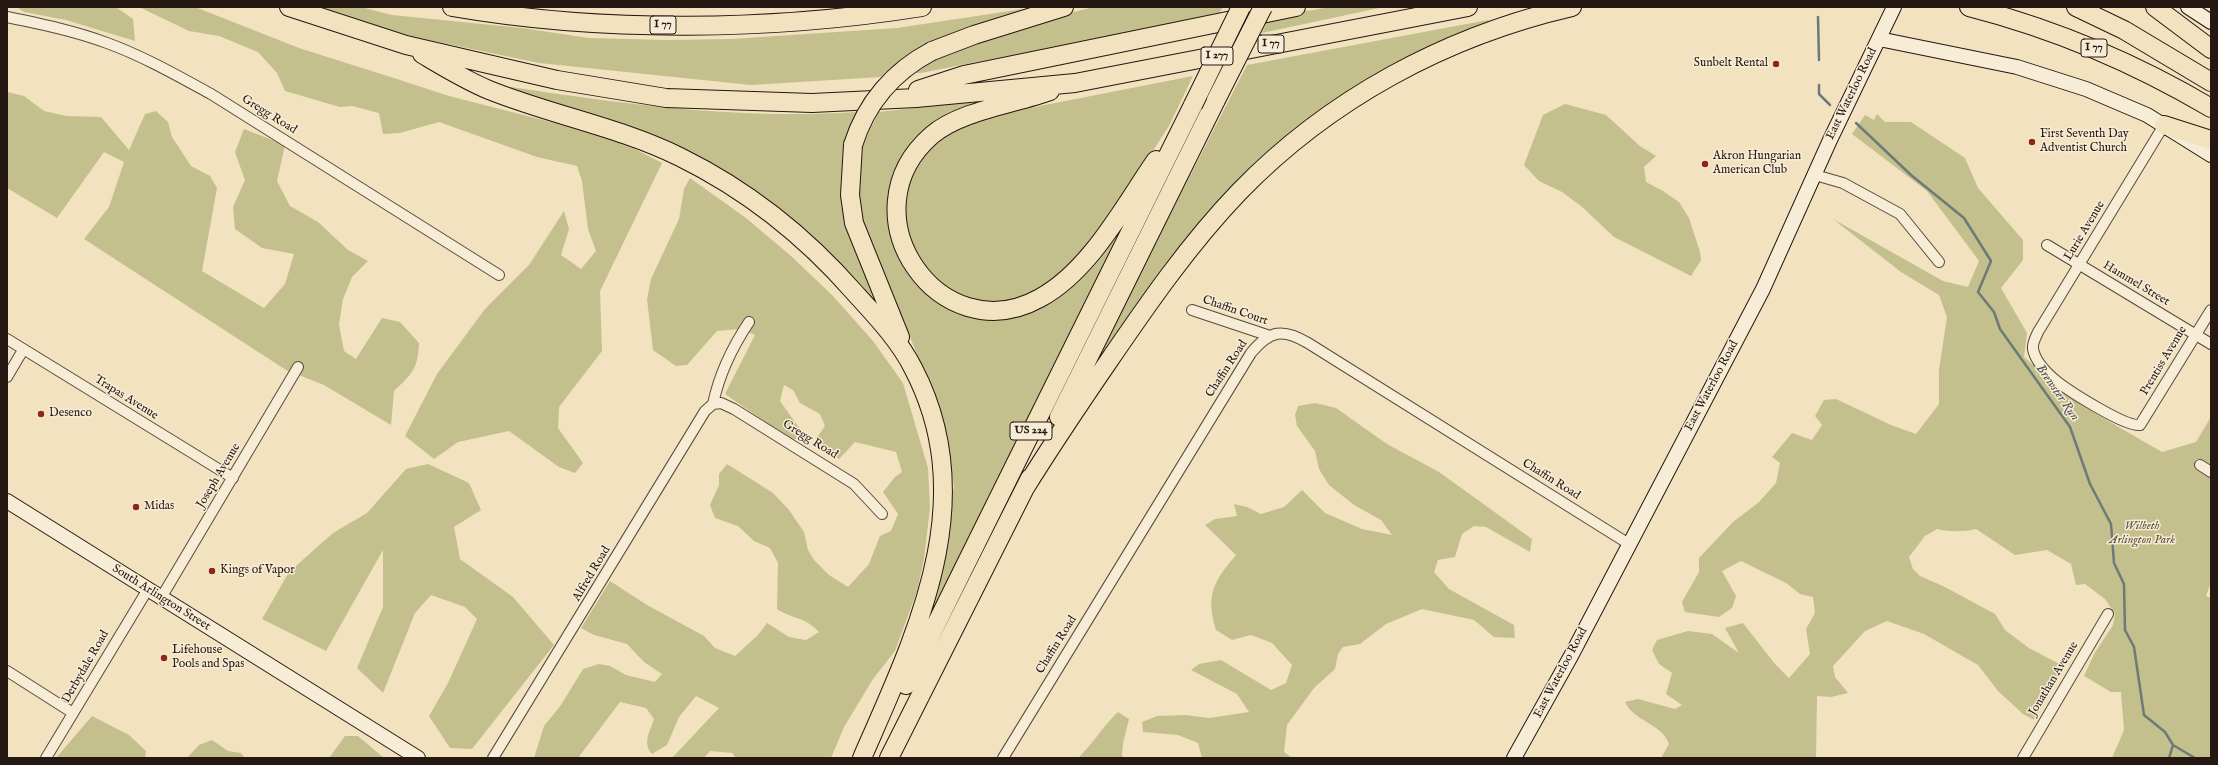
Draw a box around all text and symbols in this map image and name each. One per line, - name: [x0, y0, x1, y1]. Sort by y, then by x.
- road number: I 77: [650, 16, 676, 34]
- road number: I 77: [1258, 35, 1284, 53]
- road number: I 77: [2081, 39, 2107, 57]
- street label: East Waterloo Road: [1824, 46, 1880, 142]
- road number: I 277: [1201, 47, 1233, 65]
- place label: Sunbelt Rental: [1694, 57, 1768, 71]
- marker: Sunbelt Rental: [1771, 59, 1781, 69]
- street label: Gregg Road: [239, 92, 299, 138]
- place label: First Seventh Day Adventist Church: [2040, 128, 2129, 156]
- marker: First Seventh Day Adventist Church: [2027, 137, 2037, 147]
- place label: Akron Hungarian American Club: [1713, 150, 1801, 178]
- marker: Akron Hungarian American Club: [1700, 159, 1710, 169]
- street label: Lurie Avenue: [2062, 199, 2108, 263]
- street label: Hammel Street: [2100, 258, 2172, 310]
- street label: Chaffin Court: [1200, 293, 1270, 329]
- street label: Prentiss Avenue: [2138, 324, 2190, 398]
- street label: Chaffin Road: [1203, 338, 1251, 400]
- street label: East Waterloo Road: [1682, 338, 1742, 434]
- water label: Brewster Run: [2032, 362, 2082, 424]
- street label: Trapas Avenue: [91, 373, 161, 423]
- place label: Desenco: [49, 407, 92, 421]
- marker: Desenco: [36, 409, 46, 419]
- street label: Gregg Road: [780, 417, 840, 463]
- road number: US 224: [1010, 422, 1052, 440]
- street label: Joseph Avenue: [194, 441, 244, 511]
- street label: Chaffin Road: [1519, 456, 1583, 504]
- place label: Midas: [144, 500, 174, 514]
- marker: Midas: [131, 502, 141, 512]
- park label: Wilbeth Arlington Park: [2109, 520, 2175, 548]
- street label: Alfred Road: [570, 544, 614, 604]
- street label: South Arlington Street: [109, 562, 213, 634]
- place label: Kings of Vapor: [220, 564, 295, 578]
- marker: Kings of Vapor: [207, 566, 217, 576]
- street label: Chaffin Road: [1033, 613, 1081, 677]
- street label: East Waterloo Road: [1531, 625, 1591, 721]
- street label: Derbydale Road: [59, 628, 113, 706]
- street label: Jonathan Avenue: [2026, 639, 2082, 719]
- place label: Lifehouse Pools and Spas: [172, 644, 244, 672]
- marker: Lifehouse Pools and Spas: [159, 653, 169, 663]

